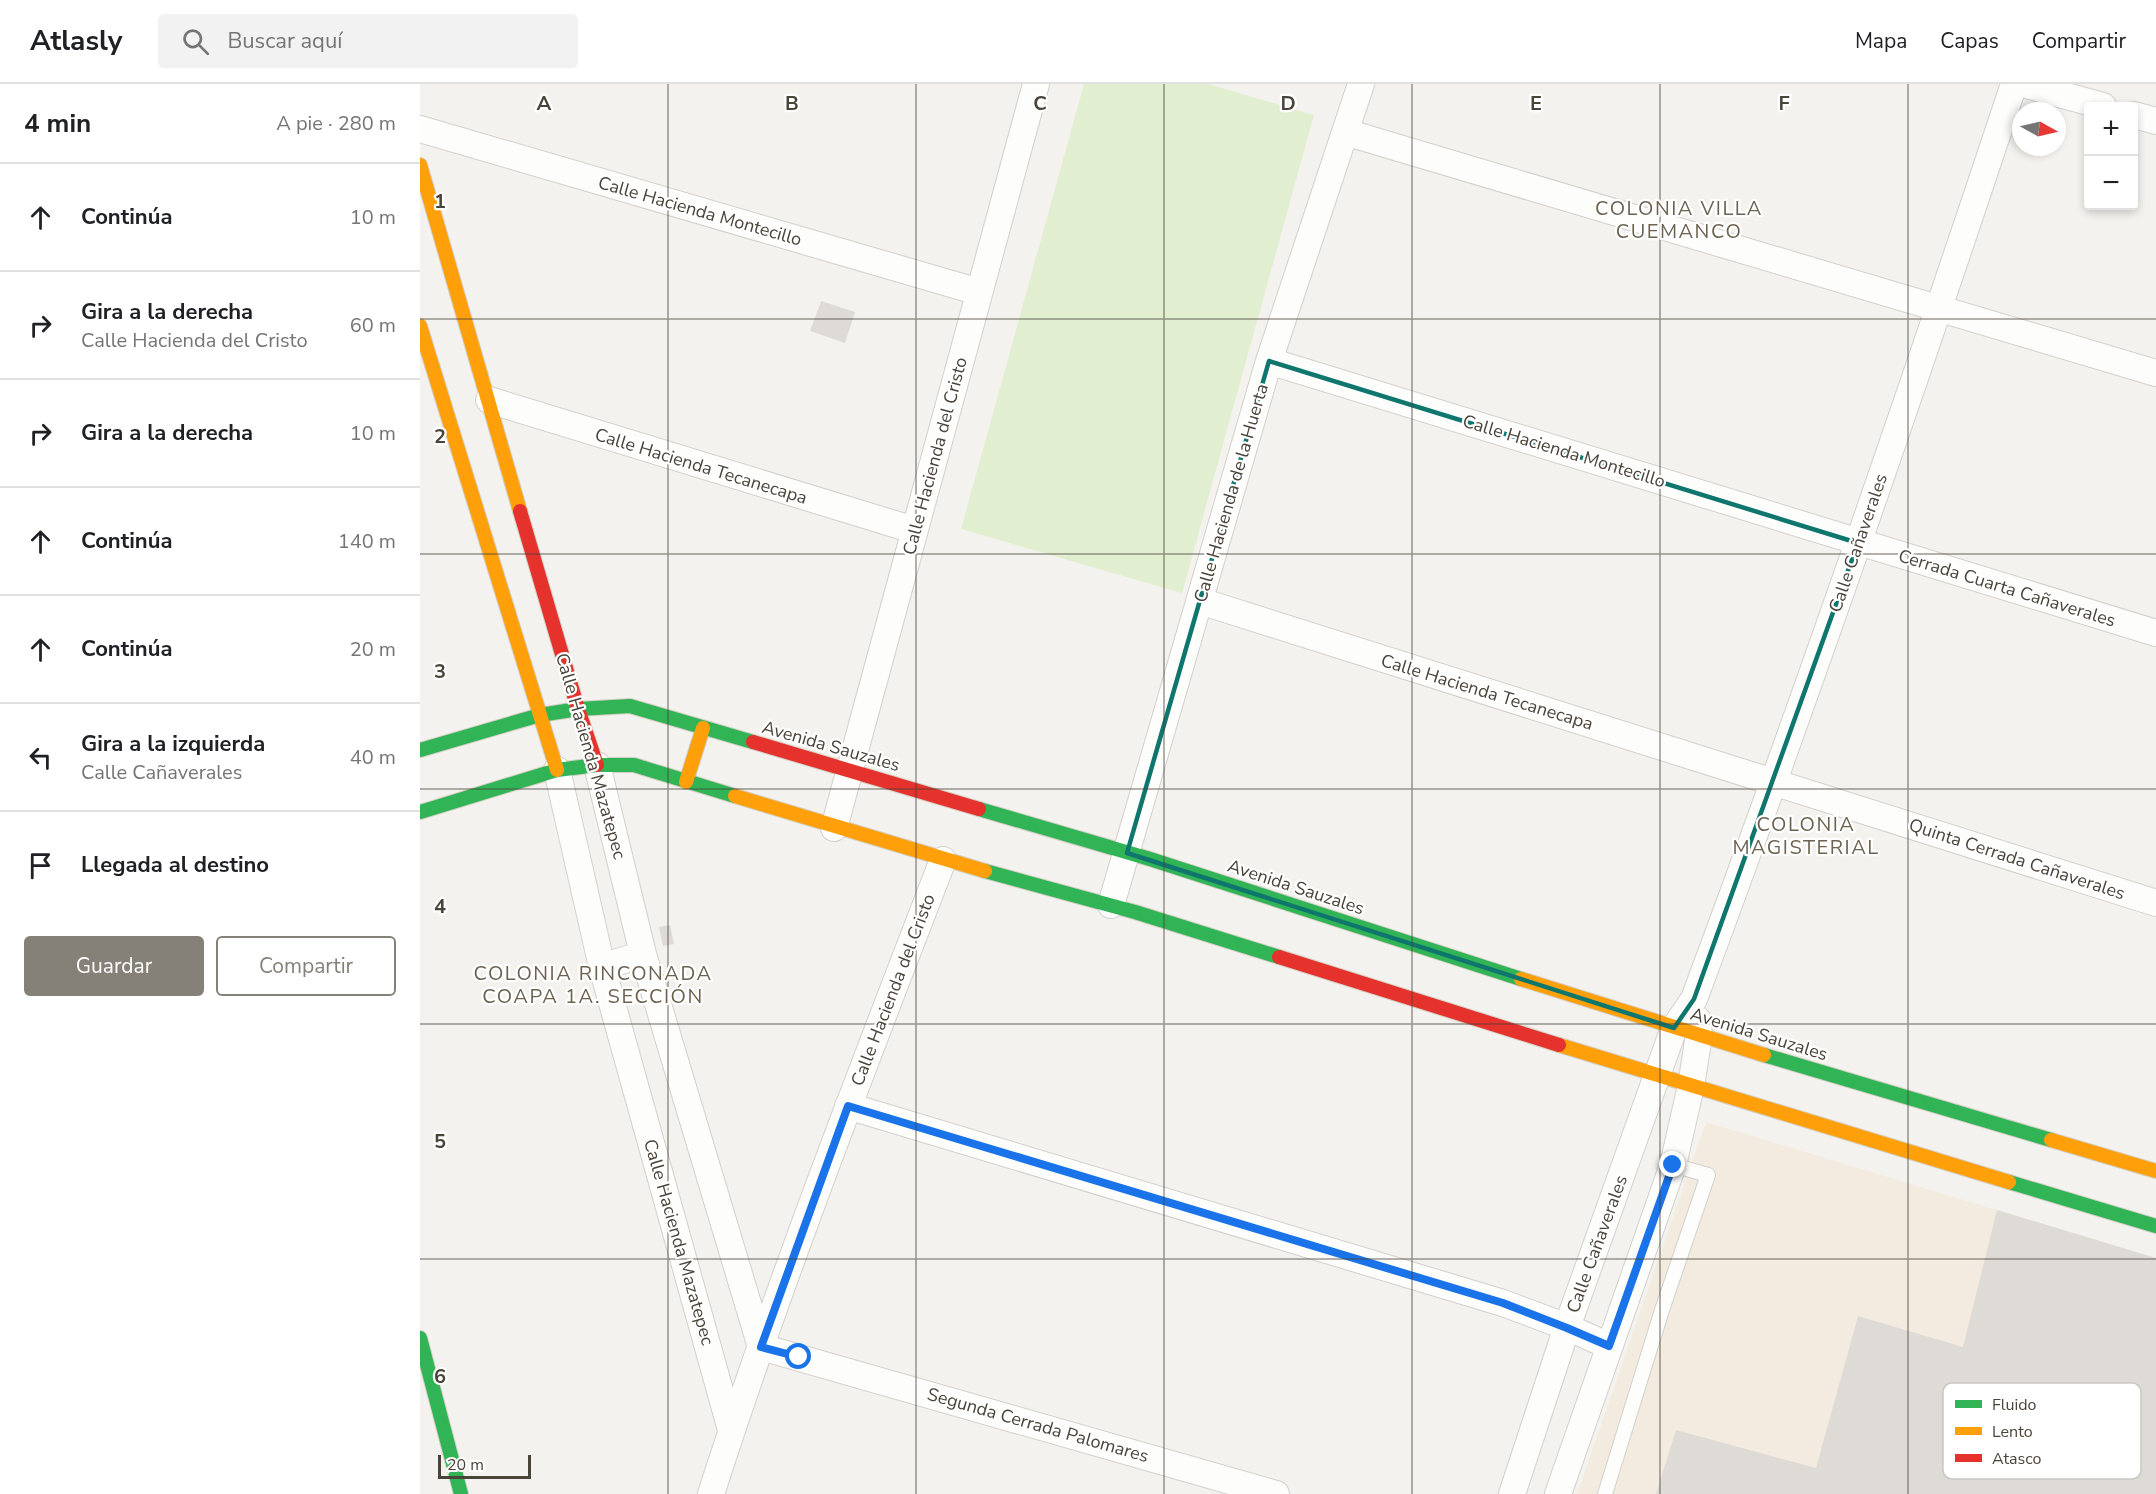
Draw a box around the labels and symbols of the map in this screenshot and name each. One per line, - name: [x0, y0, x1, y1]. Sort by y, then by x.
- text: A: [537, 90, 552, 117]
- text: B: [785, 90, 799, 117]
- text: C: [1033, 90, 1047, 117]
- text: D: [1280, 90, 1296, 117]
- text: E: [1530, 90, 1542, 117]
- text: F: [1778, 90, 1790, 117]
- north arrow: [2012, 102, 2066, 156]
- street label: Calle Hacienda Montecillo: [595, 170, 805, 252]
- text: 1: [434, 188, 446, 215]
- district label: COLONIA VILLA CUEMANCO: [1595, 195, 1763, 245]
- street label: Calle Hacienda del Cristo: [897, 354, 973, 558]
- street label: Calle Hacienda de la Huerta: [1188, 381, 1274, 605]
- street label: Calle Hacienda Montecillo: [1460, 409, 1668, 493]
- street label: Calle Hacienda Tecanecapa: [592, 422, 810, 510]
- text: 2: [434, 423, 446, 450]
- street label: Calle Cañaverales: [1823, 470, 1893, 616]
- street label: Cerrada Cuarta Cañaverales: [1895, 543, 2119, 633]
- street label: Calle Hacienda Tecanecapa: [1378, 648, 1596, 736]
- street label: Calle Hacienda Mazatepec: [550, 650, 632, 862]
- text: 3: [434, 658, 446, 685]
- street label: Avenida Sauzales: [759, 715, 903, 777]
- district label: COLONIA MAGISTERIAL: [1732, 811, 1880, 861]
- street label: Quinta Cerrada Cañaverales: [1906, 813, 2128, 905]
- street label: Avenida Sauzales: [1225, 854, 1367, 920]
- street label: Calle Hacienda del Cristo: [845, 891, 941, 1089]
- text: 4: [434, 893, 446, 920]
- district label: COLONIA RINCONADA COAPA 1A. SECCIÓN: [473, 960, 713, 1010]
- street label: Avenida Sauzales: [1687, 1002, 1831, 1066]
- text: 5: [434, 1128, 446, 1155]
- street label: Calle Hacienda Mazatepec: [638, 1136, 720, 1348]
- route end: [1659, 1151, 1685, 1177]
- street label: Calle Cañaverales: [1561, 1172, 1633, 1316]
- route start: [785, 1343, 811, 1369]
- text: 6: [434, 1363, 446, 1390]
- street label: Segunda Cerrada Palomares: [924, 1382, 1152, 1468]
- legend: [1943, 1383, 2141, 1479]
- text: Fluido: [1992, 1394, 2037, 1416]
- text: Lento: [1992, 1421, 2033, 1443]
- text: Atasco: [1992, 1448, 2041, 1470]
- scale bar: [438, 1452, 531, 1480]

